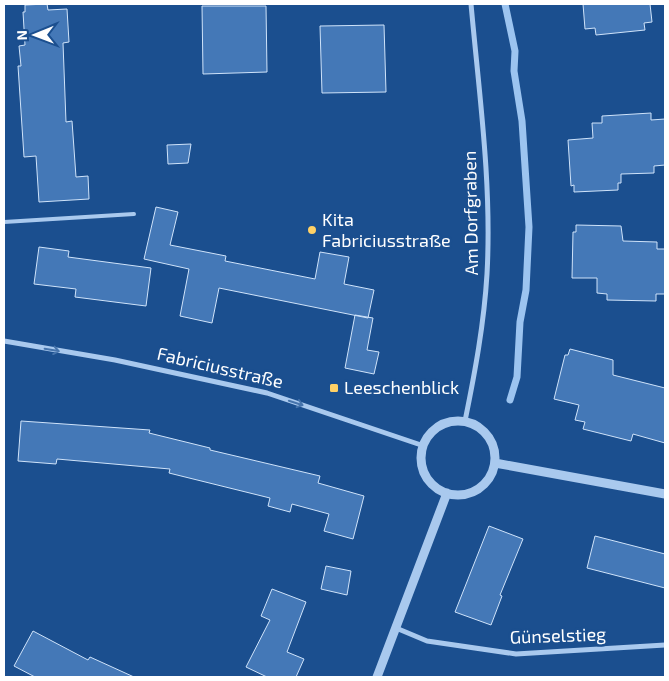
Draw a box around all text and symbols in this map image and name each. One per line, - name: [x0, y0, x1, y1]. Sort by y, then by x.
- north arrow: [10, 10, 60, 60]
- text: N: [13, 30, 30, 40]
- street label: Am Dorfgraben: [458, 150, 482, 276]
- place label: Kita Fabriciusstraße: [322, 208, 451, 251]
- marker: Kita Fabriciusstraße: [306, 224, 318, 236]
- street label: Fabriciusstraße: [155, 342, 285, 392]
- one-way arrow: [43, 345, 59, 355]
- place label: Leeschenblick: [344, 376, 459, 398]
- marker: Leeschenblick: [328, 382, 340, 394]
- one-way arrow: [287, 399, 303, 408]
- street label: Günselstieg: [509, 622, 606, 648]

